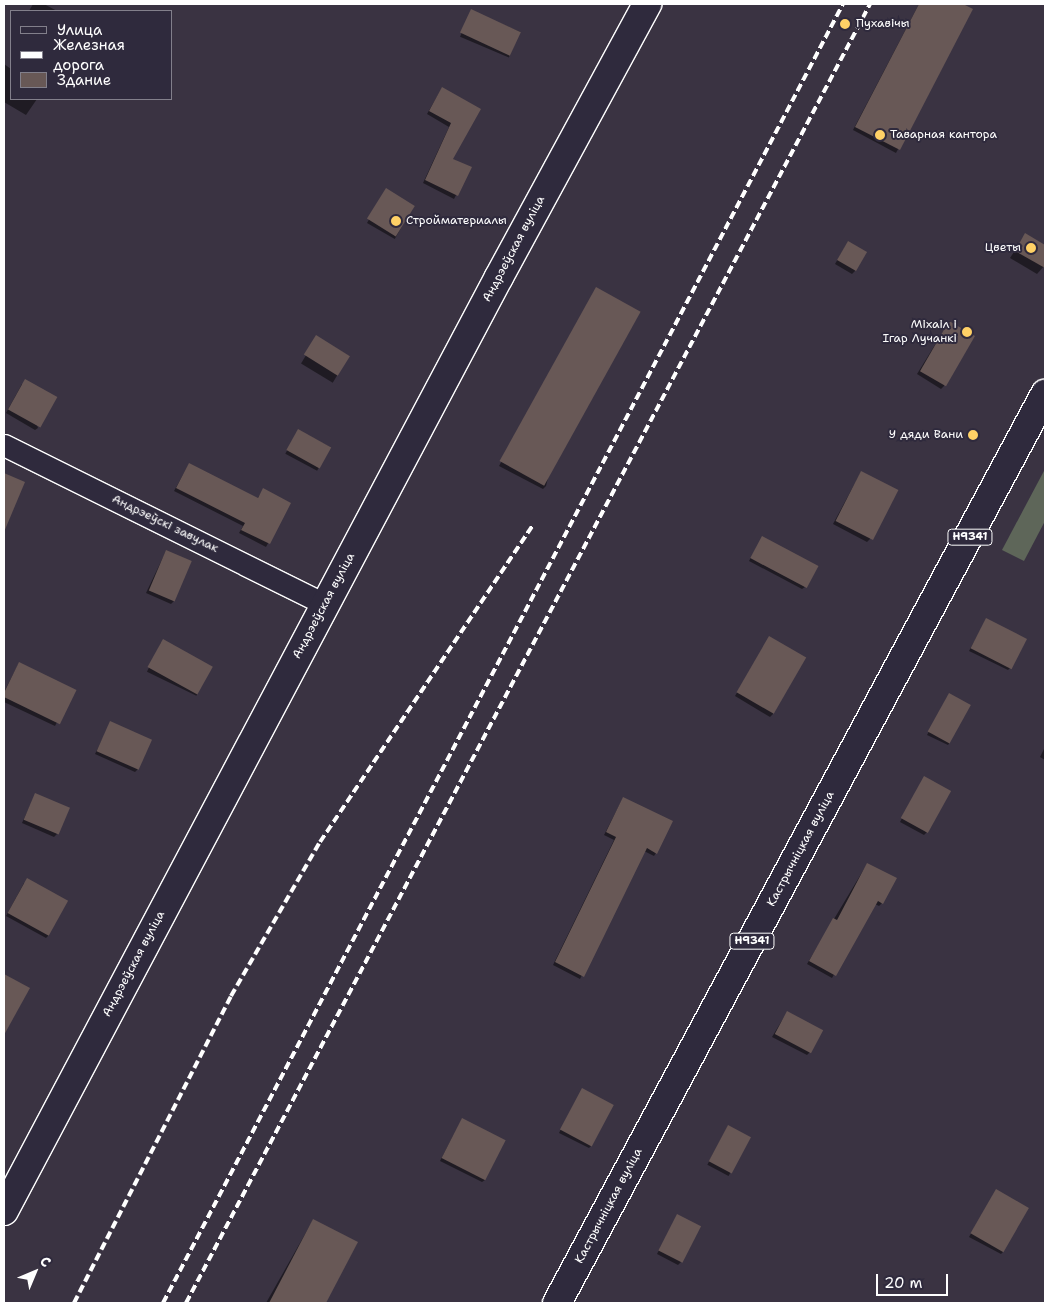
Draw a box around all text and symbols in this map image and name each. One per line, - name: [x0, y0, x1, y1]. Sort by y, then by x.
- legend: [10, 10, 172, 100]
- marker: Пухавічы: [838, 17, 852, 31]
- place label: Пухавічы: [856, 17, 909, 31]
- text: Улица: [57, 20, 102, 40]
- text: Железная дорога: [53, 35, 125, 75]
- text: Здание: [57, 70, 111, 90]
- place label: Таварная кантора: [890, 128, 997, 142]
- marker: Таварная кантора: [874, 129, 886, 141]
- street label: Андрэеўская вуліца: [480, 194, 548, 304]
- place label: Стройматериалы: [406, 214, 507, 228]
- marker: Стройматериалы: [390, 215, 402, 227]
- place label: Цветы: [985, 241, 1021, 255]
- marker: Цветы: [1025, 242, 1037, 254]
- place label: Міхаіл і Ігар Лучанкі: [883, 318, 957, 346]
- marker: Міхаіл і Ігар Лучанкі: [961, 326, 973, 338]
- place label: У дяди Вани: [889, 428, 963, 442]
- marker: У дяди Вани: [967, 429, 979, 441]
- street label: Андрэеўскі завулак: [109, 492, 221, 556]
- road number: Н9341: [946, 528, 994, 546]
- street label: Андрэеўская вуліца: [290, 551, 358, 661]
- street label: Кастрычніцкая вуліца: [764, 789, 838, 909]
- street label: Андрэеўская вуліца: [100, 909, 168, 1019]
- road number: Н9341: [728, 932, 776, 949]
- street label: Кастрычніцкая вуліца: [572, 1146, 646, 1266]
- north arrow: [10, 1247, 60, 1297]
- text: С: [36, 1252, 55, 1271]
- scale bar: [879, 1264, 952, 1296]
- text: 20 m: [884, 1273, 923, 1293]

